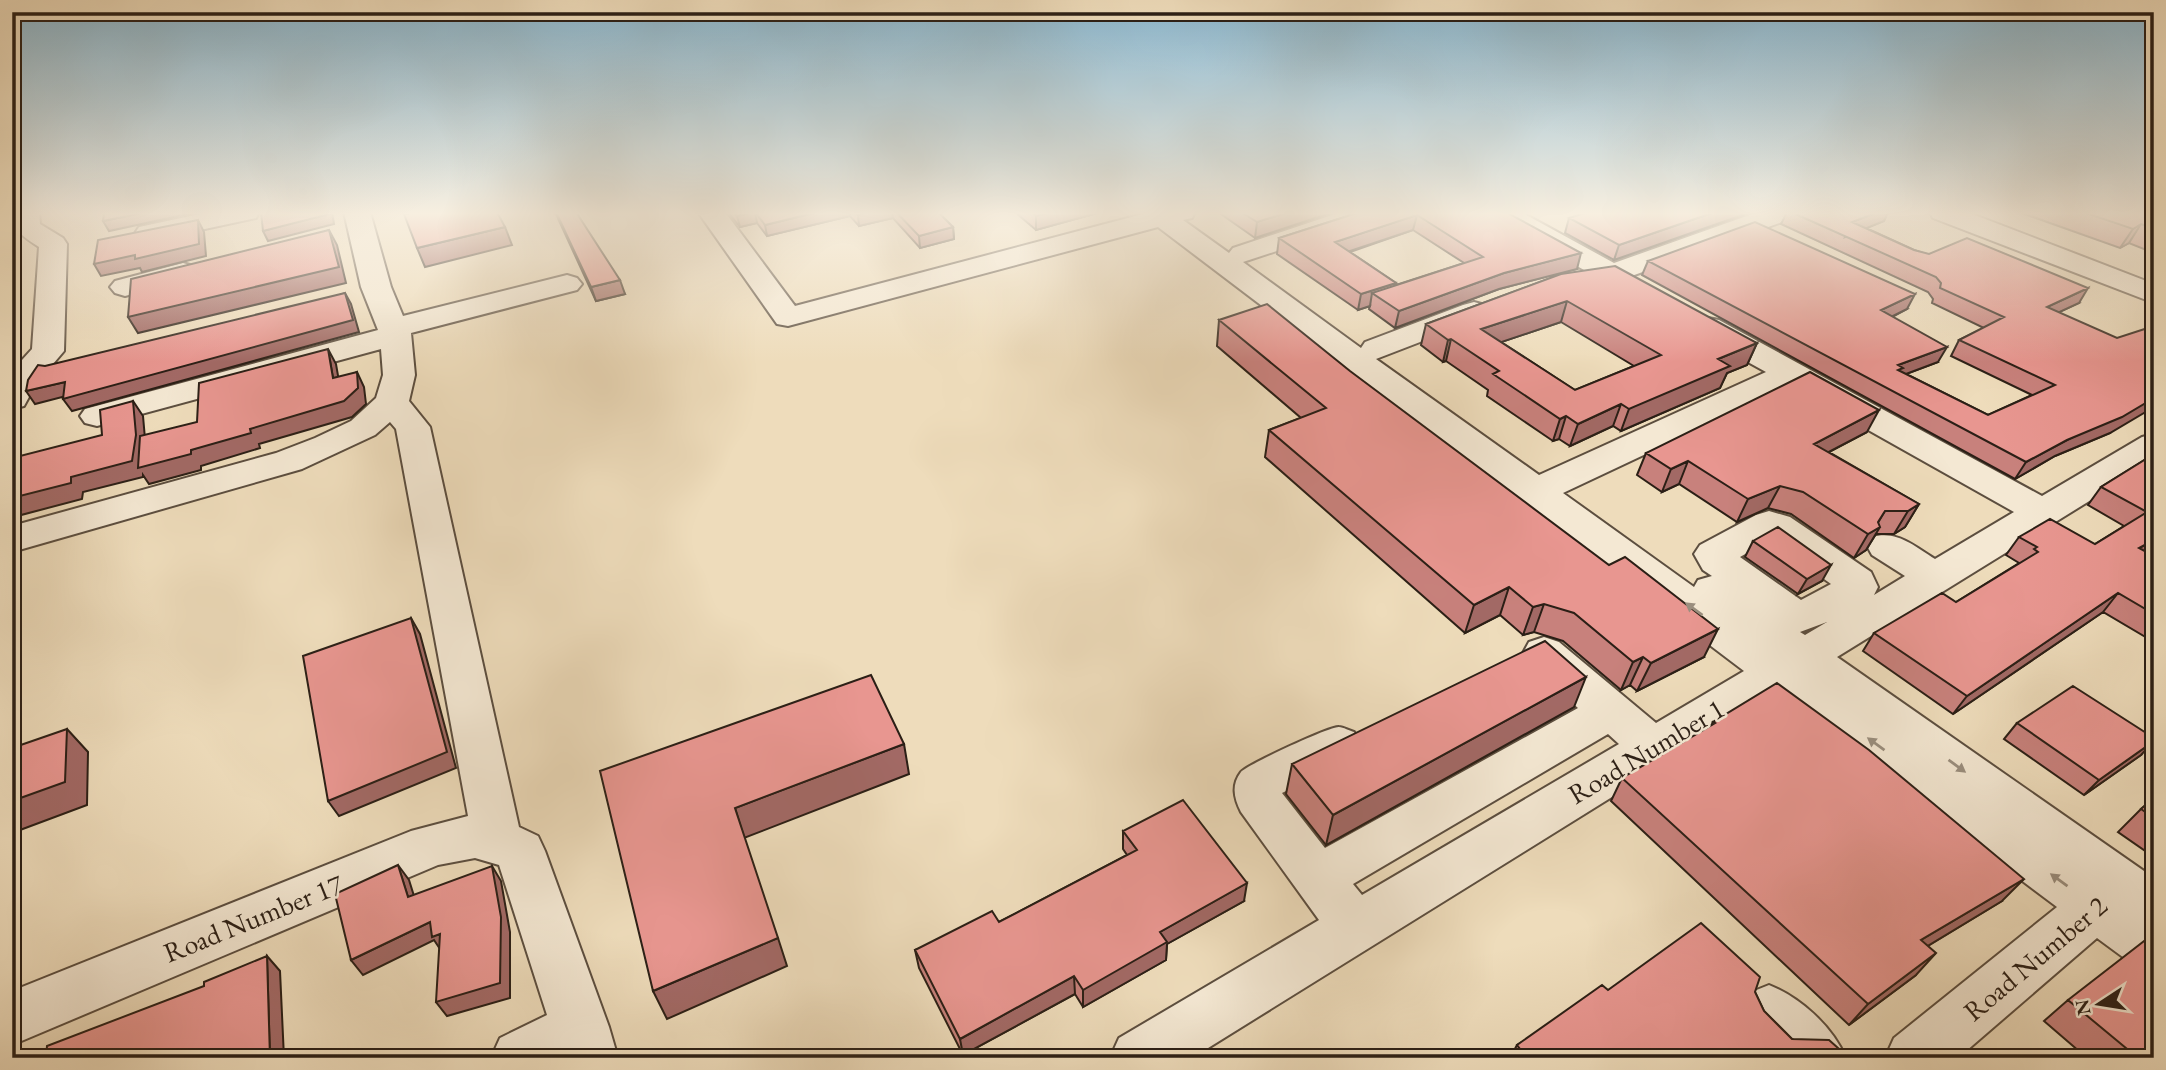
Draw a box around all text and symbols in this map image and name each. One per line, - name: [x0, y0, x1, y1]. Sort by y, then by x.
- one-way arrow: [1685, 602, 1703, 617]
- street label: Road Number 1: [1561, 690, 1731, 812]
- one-way arrow: [1868, 737, 1886, 752]
- one-way arrow: [1948, 758, 1966, 772]
- street label: Road Number 17: [158, 865, 348, 970]
- one-way arrow: [2051, 872, 2069, 887]
- street label: Road Number 2: [1957, 888, 2113, 1028]
- north arrow: [2064, 968, 2134, 1038]

